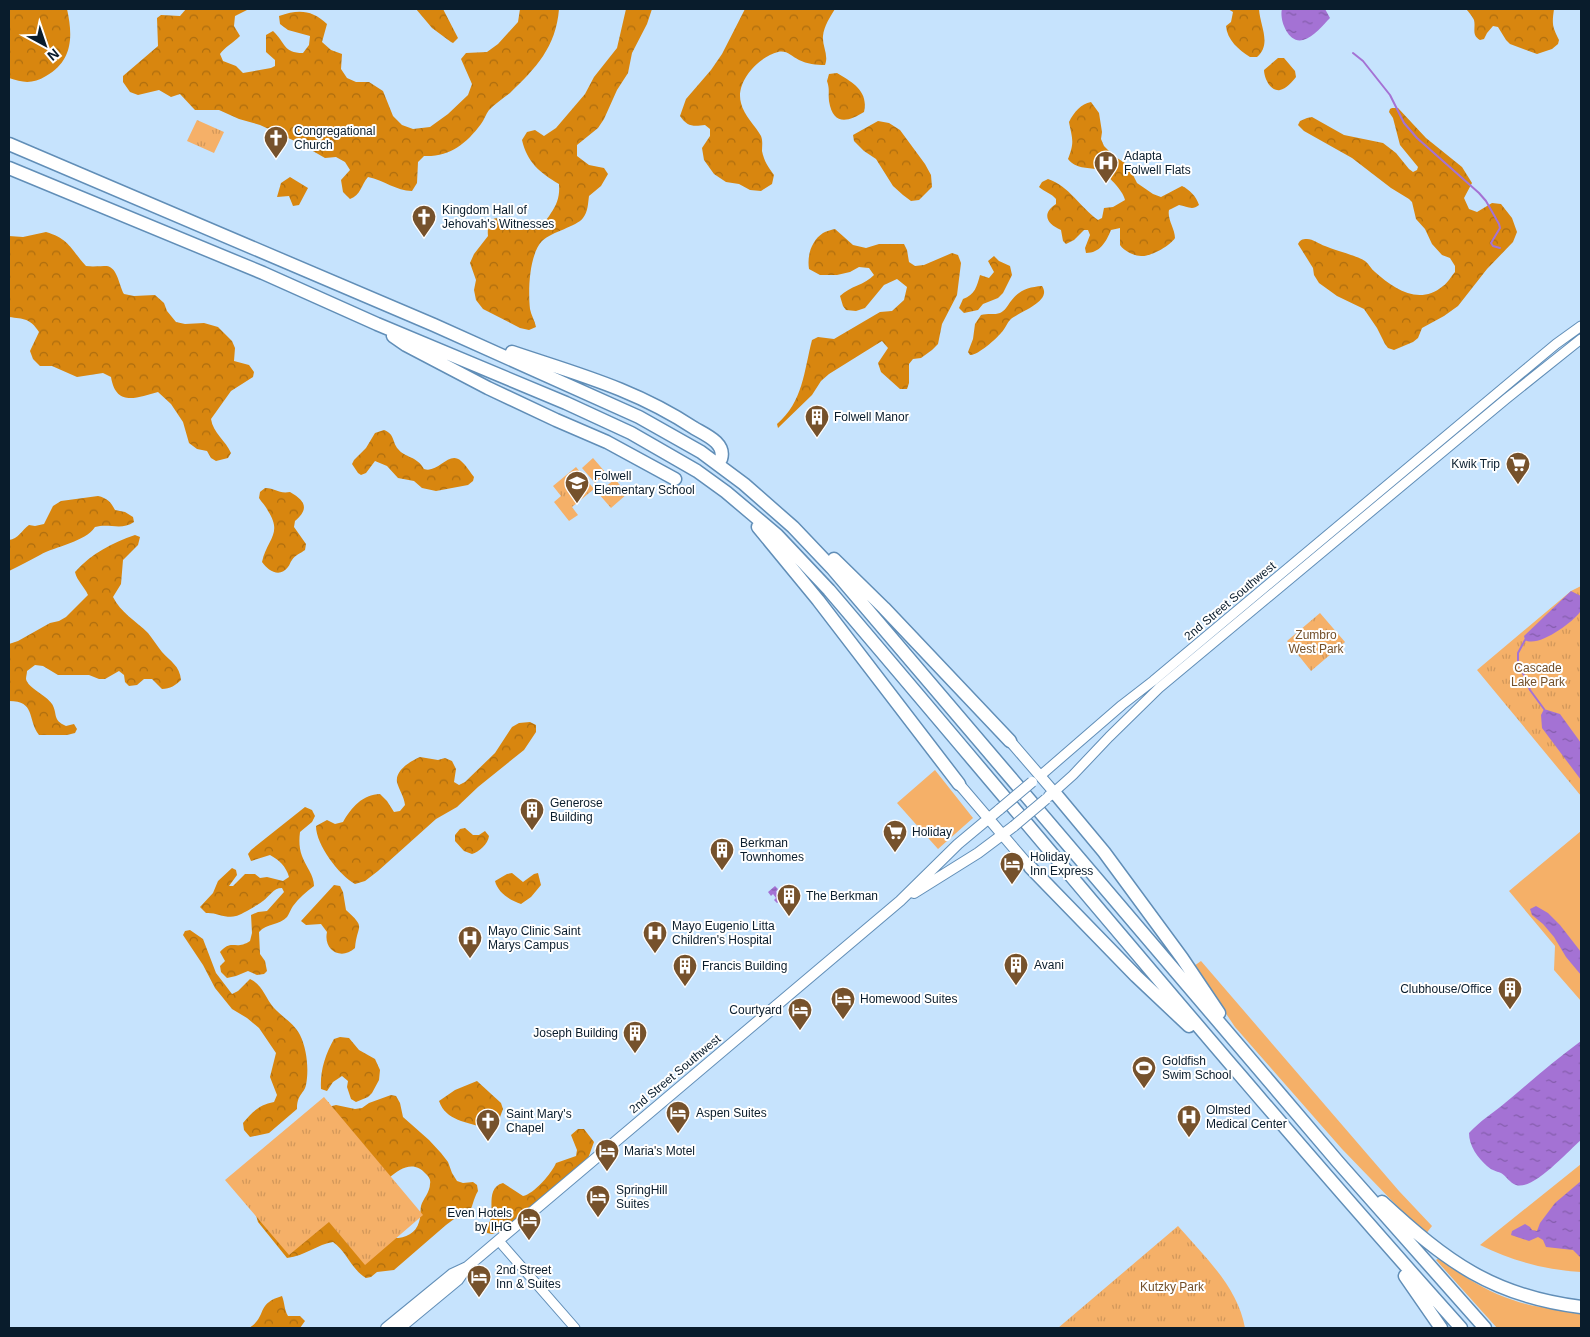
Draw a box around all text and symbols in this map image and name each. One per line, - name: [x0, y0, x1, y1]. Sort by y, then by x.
- north arrow: [20, 20, 70, 70]
- text: N: [44, 46, 62, 64]
- place label: Congregational Church: [294, 124, 375, 152]
- church icon: Congregational Church: [263, 125, 289, 159]
- place label: Adapta Folwell Flats: [1124, 149, 1191, 177]
- hospital icon: Adapta Folwell Flats: [1093, 150, 1119, 184]
- place label: Kingdom Hall of Jehovah's Witnesses: [442, 203, 554, 231]
- church icon: Kingdom Hall of Jehovah's Witnesses: [411, 204, 437, 238]
- building icon: Folwell Manor: [804, 404, 830, 438]
- place label: Folwell Manor: [834, 410, 909, 424]
- supermarket icon: Kwik Trip: [1505, 451, 1531, 485]
- place label: Kwik Trip: [1451, 457, 1500, 471]
- place label: Folwell Elementary School: [594, 469, 695, 497]
- school or university icon: Folwell Elementary School: [564, 470, 590, 504]
- street label: 2nd Street Southwest: [1182, 558, 1279, 643]
- park label: Zumbro West Park: [1288, 628, 1345, 656]
- park label: Cascade Lake Park: [1511, 661, 1566, 689]
- place label: Generose Building: [550, 796, 603, 824]
- building icon: Generose Building: [519, 797, 545, 831]
- supermarket icon: Holiday: [882, 819, 908, 853]
- place label: Holiday: [912, 825, 952, 839]
- place label: Berkman Townhomes: [740, 836, 804, 864]
- building icon: Berkman Townhomes: [709, 837, 735, 871]
- place label: Holiday Inn Express: [1030, 850, 1093, 878]
- hotel icon: Holiday Inn Express: [999, 851, 1025, 885]
- building icon: The Berkman: [776, 883, 802, 917]
- place label: The Berkman: [806, 889, 878, 903]
- place label: Mayo Eugenio Litta Children's Hospital: [672, 919, 775, 947]
- hospital icon: Mayo Eugenio Litta Children's Hospital: [642, 920, 668, 954]
- place label: Mayo Clinic Saint Marys Campus: [488, 924, 581, 952]
- hospital icon: Mayo Clinic Saint Marys Campus: [457, 925, 483, 959]
- building icon: Avani: [1003, 952, 1029, 986]
- building icon: Francis Building: [672, 953, 698, 987]
- place label: Avani: [1034, 958, 1064, 972]
- place label: Francis Building: [702, 959, 787, 973]
- building icon: Clubhouse/Office: [1497, 976, 1523, 1010]
- place label: Clubhouse/Office: [1400, 982, 1492, 996]
- hotel icon: Homewood Suites: [830, 986, 856, 1020]
- place label: Homewood Suites: [860, 992, 957, 1006]
- hotel icon: Courtyard: [787, 997, 813, 1031]
- place label: Courtyard: [729, 1003, 782, 1017]
- building icon: Joseph Building: [622, 1020, 648, 1054]
- place label: Joseph Building: [533, 1026, 618, 1040]
- street label: 2nd Street Southwest: [627, 1031, 724, 1116]
- place label: Goldfish Swim School: [1162, 1054, 1231, 1082]
- sports icon: Goldfish Swim School: [1131, 1055, 1157, 1089]
- hotel icon: Aspen Suites: [665, 1100, 691, 1134]
- place label: Olmsted Medical Center: [1206, 1103, 1287, 1131]
- hospital icon: Olmsted Medical Center: [1176, 1104, 1202, 1138]
- place label: Aspen Suites: [696, 1106, 767, 1120]
- place label: Saint Mary's Chapel: [506, 1107, 572, 1135]
- church icon: Saint Mary's Chapel: [475, 1108, 501, 1142]
- hotel icon: Maria's Motel: [594, 1138, 620, 1172]
- place label: Maria's Motel: [624, 1144, 695, 1158]
- place label: SpringHill Suites: [616, 1183, 667, 1211]
- hotel icon: SpringHill Suites: [585, 1184, 611, 1218]
- place label: Even Hotels by IHG: [447, 1206, 512, 1234]
- hotel icon: Even Hotels by IHG: [516, 1207, 542, 1241]
- place label: 2nd Street Inn & Suites: [496, 1263, 561, 1291]
- hotel icon: 2nd Street Inn & Suites: [466, 1264, 492, 1298]
- park label: Kutzky Park: [1140, 1280, 1205, 1294]

